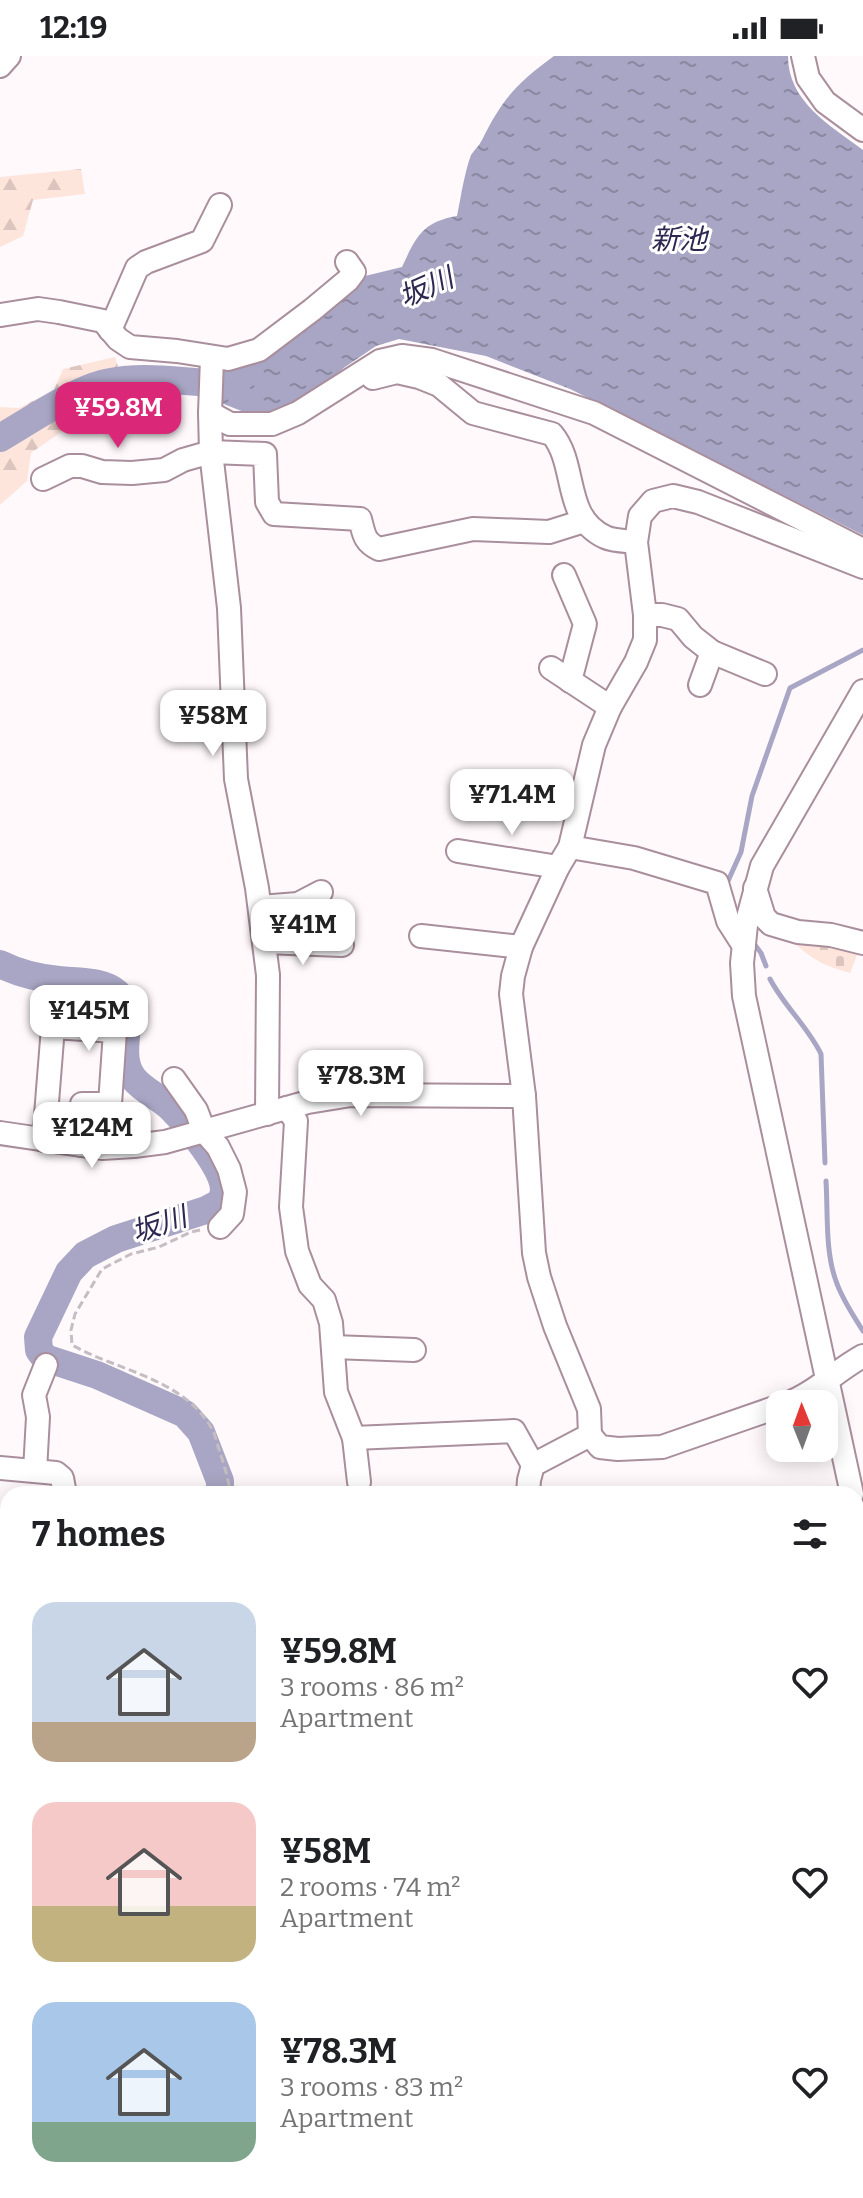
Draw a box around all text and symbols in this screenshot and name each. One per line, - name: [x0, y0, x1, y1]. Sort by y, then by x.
- text: 12:19: [40, 10, 108, 46]
- water label: 新池: [651, 223, 710, 256]
- water label: 坂川: [394, 260, 461, 314]
- pin: ¥59.8M: [53, 382, 183, 450]
- text: ¥59.8M: [73, 392, 163, 423]
- pin: ¥58M: [166, 690, 260, 758]
- text: ¥58M: [178, 700, 248, 731]
- pin: ¥71.4M: [447, 769, 577, 837]
- text: ¥71.4M: [468, 779, 556, 810]
- pin: ¥41M: [256, 899, 350, 967]
- text: ¥41M: [269, 909, 337, 940]
- pin: ¥145M: [33, 985, 145, 1053]
- text: ¥145M: [48, 995, 130, 1026]
- pin: ¥78.3M: [296, 1050, 426, 1118]
- text: ¥78.3M: [316, 1060, 406, 1091]
- pin: ¥124M: [36, 1102, 148, 1170]
- text: ¥124M: [51, 1112, 133, 1143]
- water label: 坂川: [127, 1199, 194, 1249]
- north arrow: [766, 1390, 838, 1462]
- map controls: [766, 1390, 838, 1462]
- icon: filters: [788, 1512, 832, 1556]
- text: 7 homes: [32, 1514, 165, 1555]
- text: ¥59.8M: [280, 1631, 397, 1672]
- icon: home: [96, 1634, 192, 1730]
- icon: heart: [788, 1660, 832, 1704]
- text: 3 rooms · 86 m²: [280, 1672, 464, 1703]
- text: Apartment: [280, 1703, 413, 1734]
- text: ¥58M: [280, 1831, 371, 1872]
- icon: home: [96, 1834, 192, 1930]
- icon: heart: [788, 1860, 832, 1904]
- text: 2 rooms · 74 m²: [280, 1872, 460, 1903]
- text: Apartment: [280, 1903, 413, 1934]
- text: ¥78.3M: [280, 2031, 397, 2072]
- icon: home: [96, 2034, 192, 2130]
- icon: heart: [788, 2060, 832, 2104]
- text: 3 rooms · 83 m²: [280, 2072, 463, 2103]
- text: Apartment: [280, 2103, 413, 2134]

